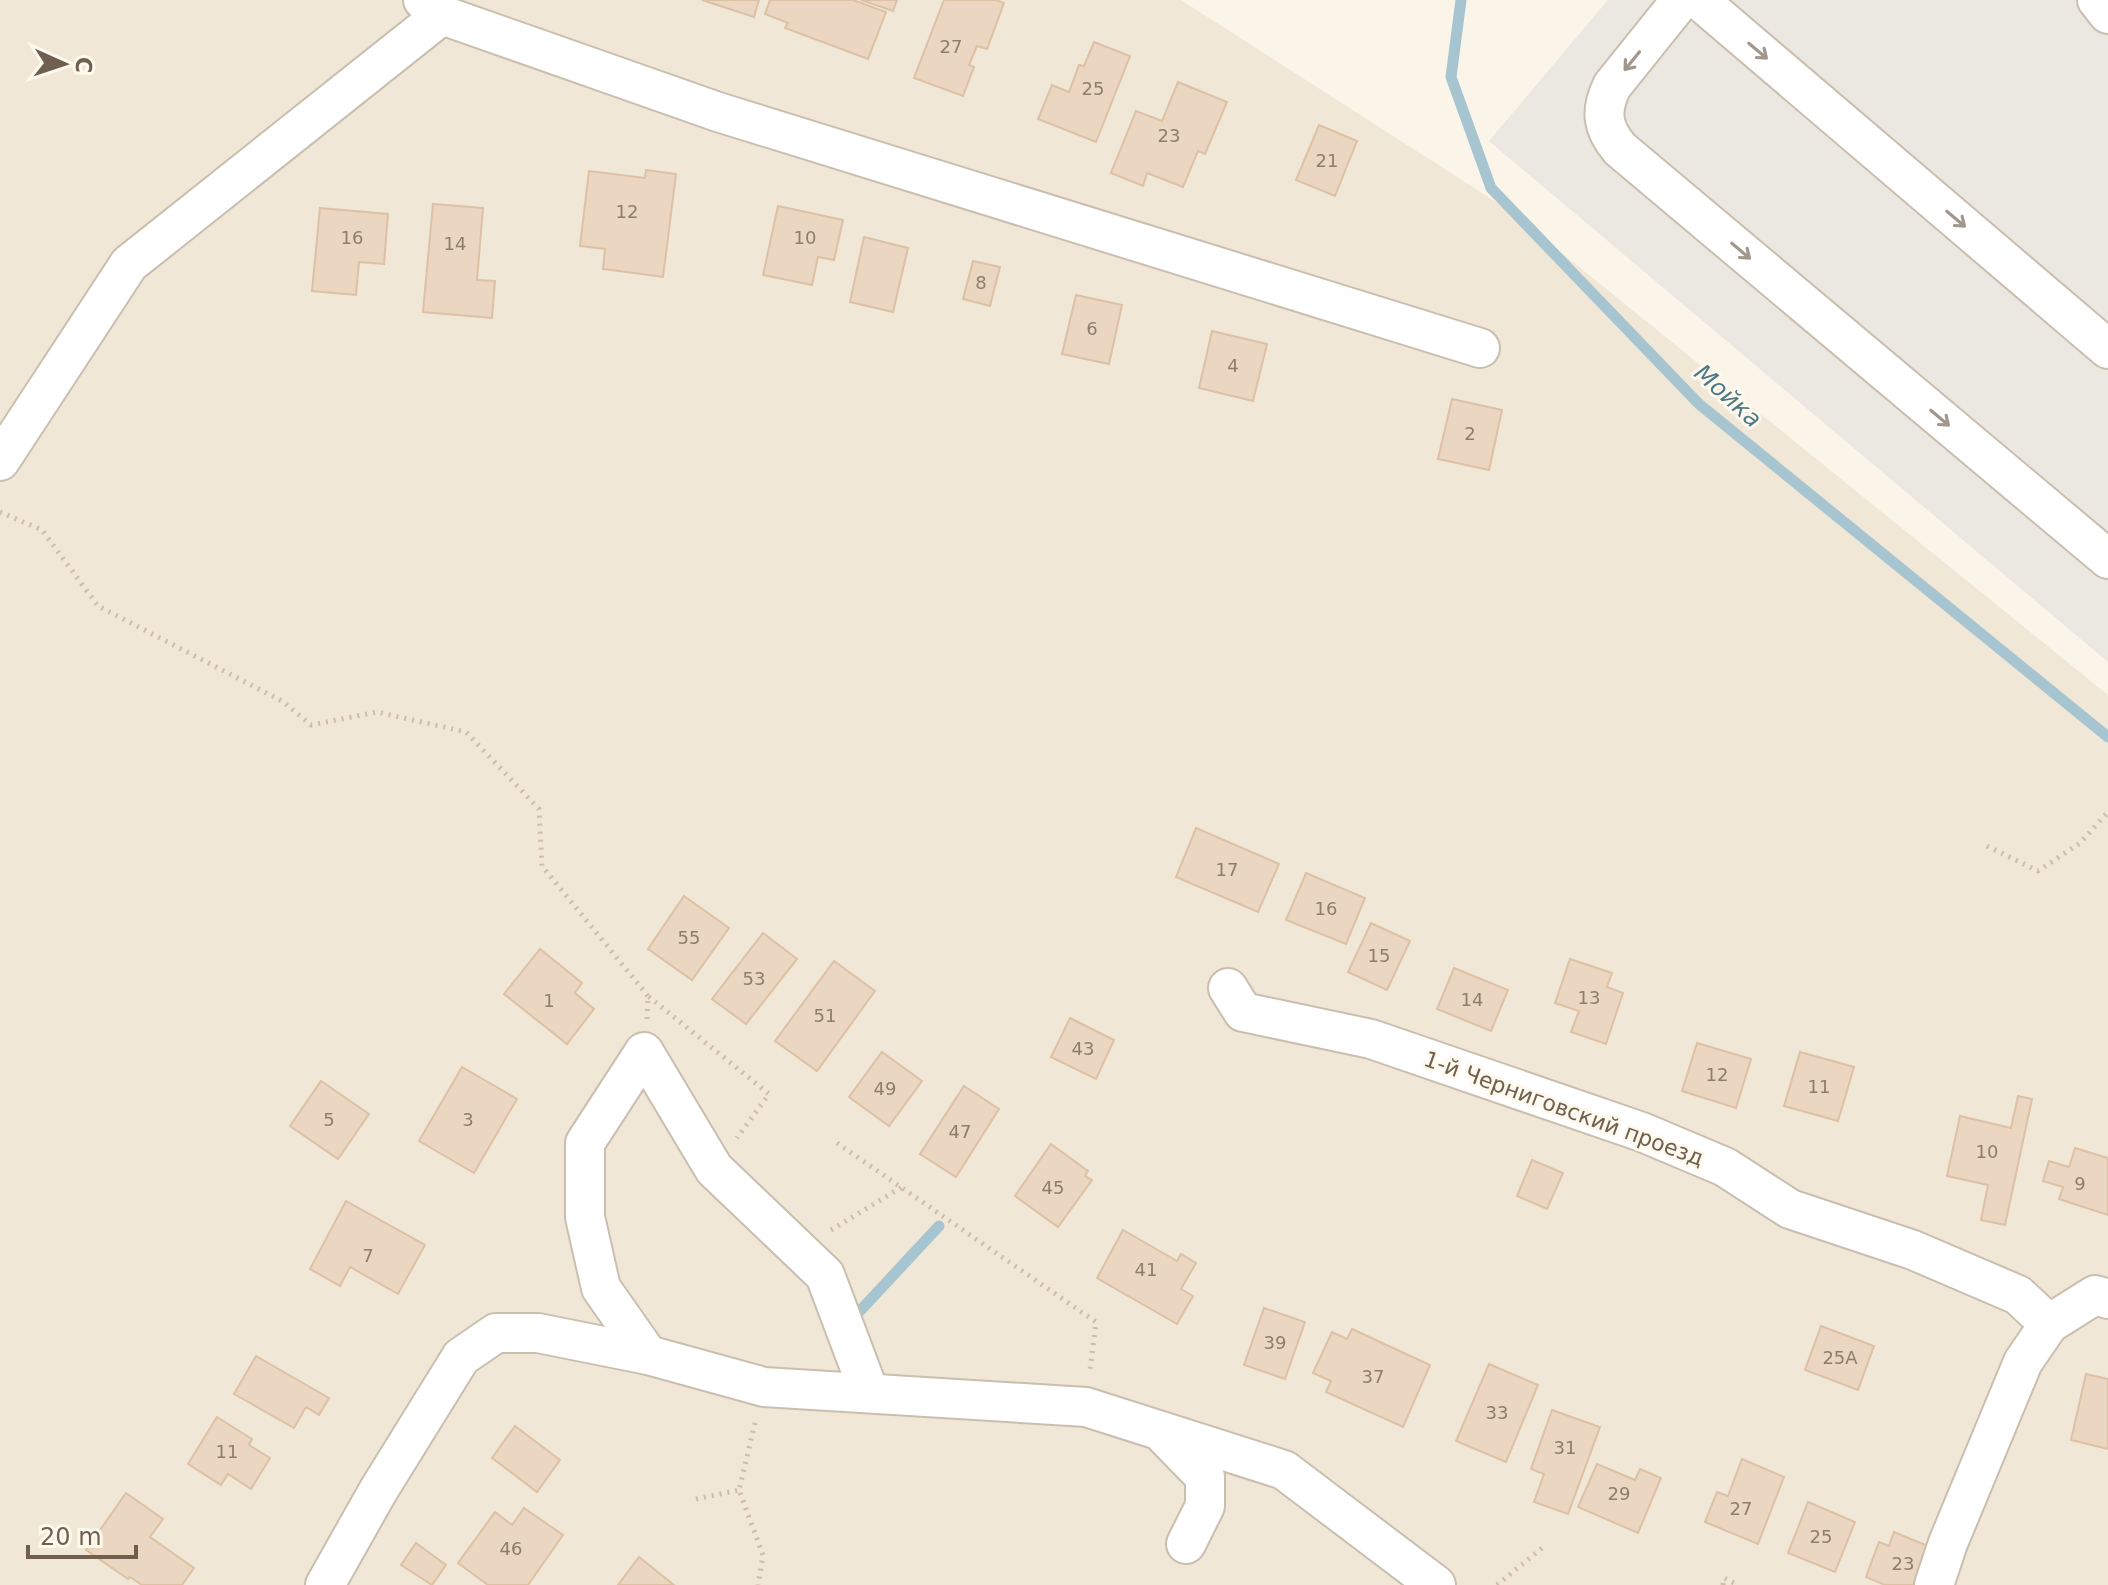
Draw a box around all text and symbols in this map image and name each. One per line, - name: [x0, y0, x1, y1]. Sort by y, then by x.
- north arrow: [24, 24, 104, 104]
- house number: 27: [940, 36, 962, 57]
- one-way arrow: [1748, 42, 1768, 60]
- one-way arrow: [1624, 50, 1641, 71]
- text: С: [71, 56, 96, 74]
- house number: 25: [1082, 78, 1104, 99]
- house number: 23: [1158, 125, 1180, 146]
- house number: 21: [1316, 150, 1338, 171]
- house number: 12: [616, 201, 638, 222]
- one-way arrow: [1946, 210, 1966, 228]
- house number: 16: [341, 227, 363, 248]
- house number: 10: [794, 227, 816, 248]
- house number: 14: [444, 233, 466, 254]
- one-way arrow: [1730, 242, 1750, 260]
- house number: 8: [975, 272, 987, 293]
- house number: 6: [1086, 318, 1098, 339]
- house number: 4: [1227, 355, 1239, 376]
- water label: Мойка: [1689, 359, 1767, 433]
- one-way arrow: [1929, 409, 1949, 427]
- house number: 2: [1464, 423, 1476, 444]
- house number: 17: [1216, 859, 1238, 880]
- house number: 16: [1315, 898, 1337, 919]
- house number: 55: [678, 927, 700, 948]
- house number: 15: [1368, 945, 1390, 966]
- house number: 53: [743, 968, 765, 989]
- house number: 13: [1578, 987, 1600, 1008]
- house number: 14: [1461, 989, 1483, 1010]
- house number: 1: [543, 990, 555, 1011]
- house number: 51: [814, 1005, 836, 1026]
- house number: 43: [1072, 1038, 1094, 1059]
- street label: 1-й Черниговский проезд: [1421, 1046, 1707, 1171]
- house number: 12: [1706, 1064, 1728, 1085]
- house number: 11: [1808, 1076, 1830, 1097]
- house number: 49: [874, 1078, 896, 1099]
- house number: 5: [323, 1109, 335, 1130]
- house number: 3: [462, 1109, 474, 1130]
- house number: 47: [949, 1121, 971, 1142]
- house number: 10: [1976, 1141, 1998, 1162]
- house number: 9: [2074, 1173, 2086, 1194]
- house number: 45: [1042, 1177, 1064, 1198]
- house number: 7: [362, 1245, 374, 1266]
- house number: 41: [1135, 1259, 1157, 1280]
- house number: 39: [1264, 1332, 1286, 1353]
- house number: 25А: [1822, 1347, 1858, 1368]
- house number: 37: [1362, 1366, 1384, 1387]
- house number: 33: [1486, 1402, 1508, 1423]
- house number: 31: [1554, 1437, 1576, 1458]
- house number: 11: [216, 1441, 238, 1462]
- house number: 29: [1608, 1483, 1630, 1504]
- house number: 27: [1730, 1498, 1752, 1519]
- scale bar: [28, 1509, 136, 1559]
- text: 20 m: [40, 1523, 102, 1551]
- house number: 25: [1810, 1526, 1832, 1547]
- house number: 46: [500, 1538, 522, 1559]
- house number: 23: [1892, 1553, 1914, 1574]

